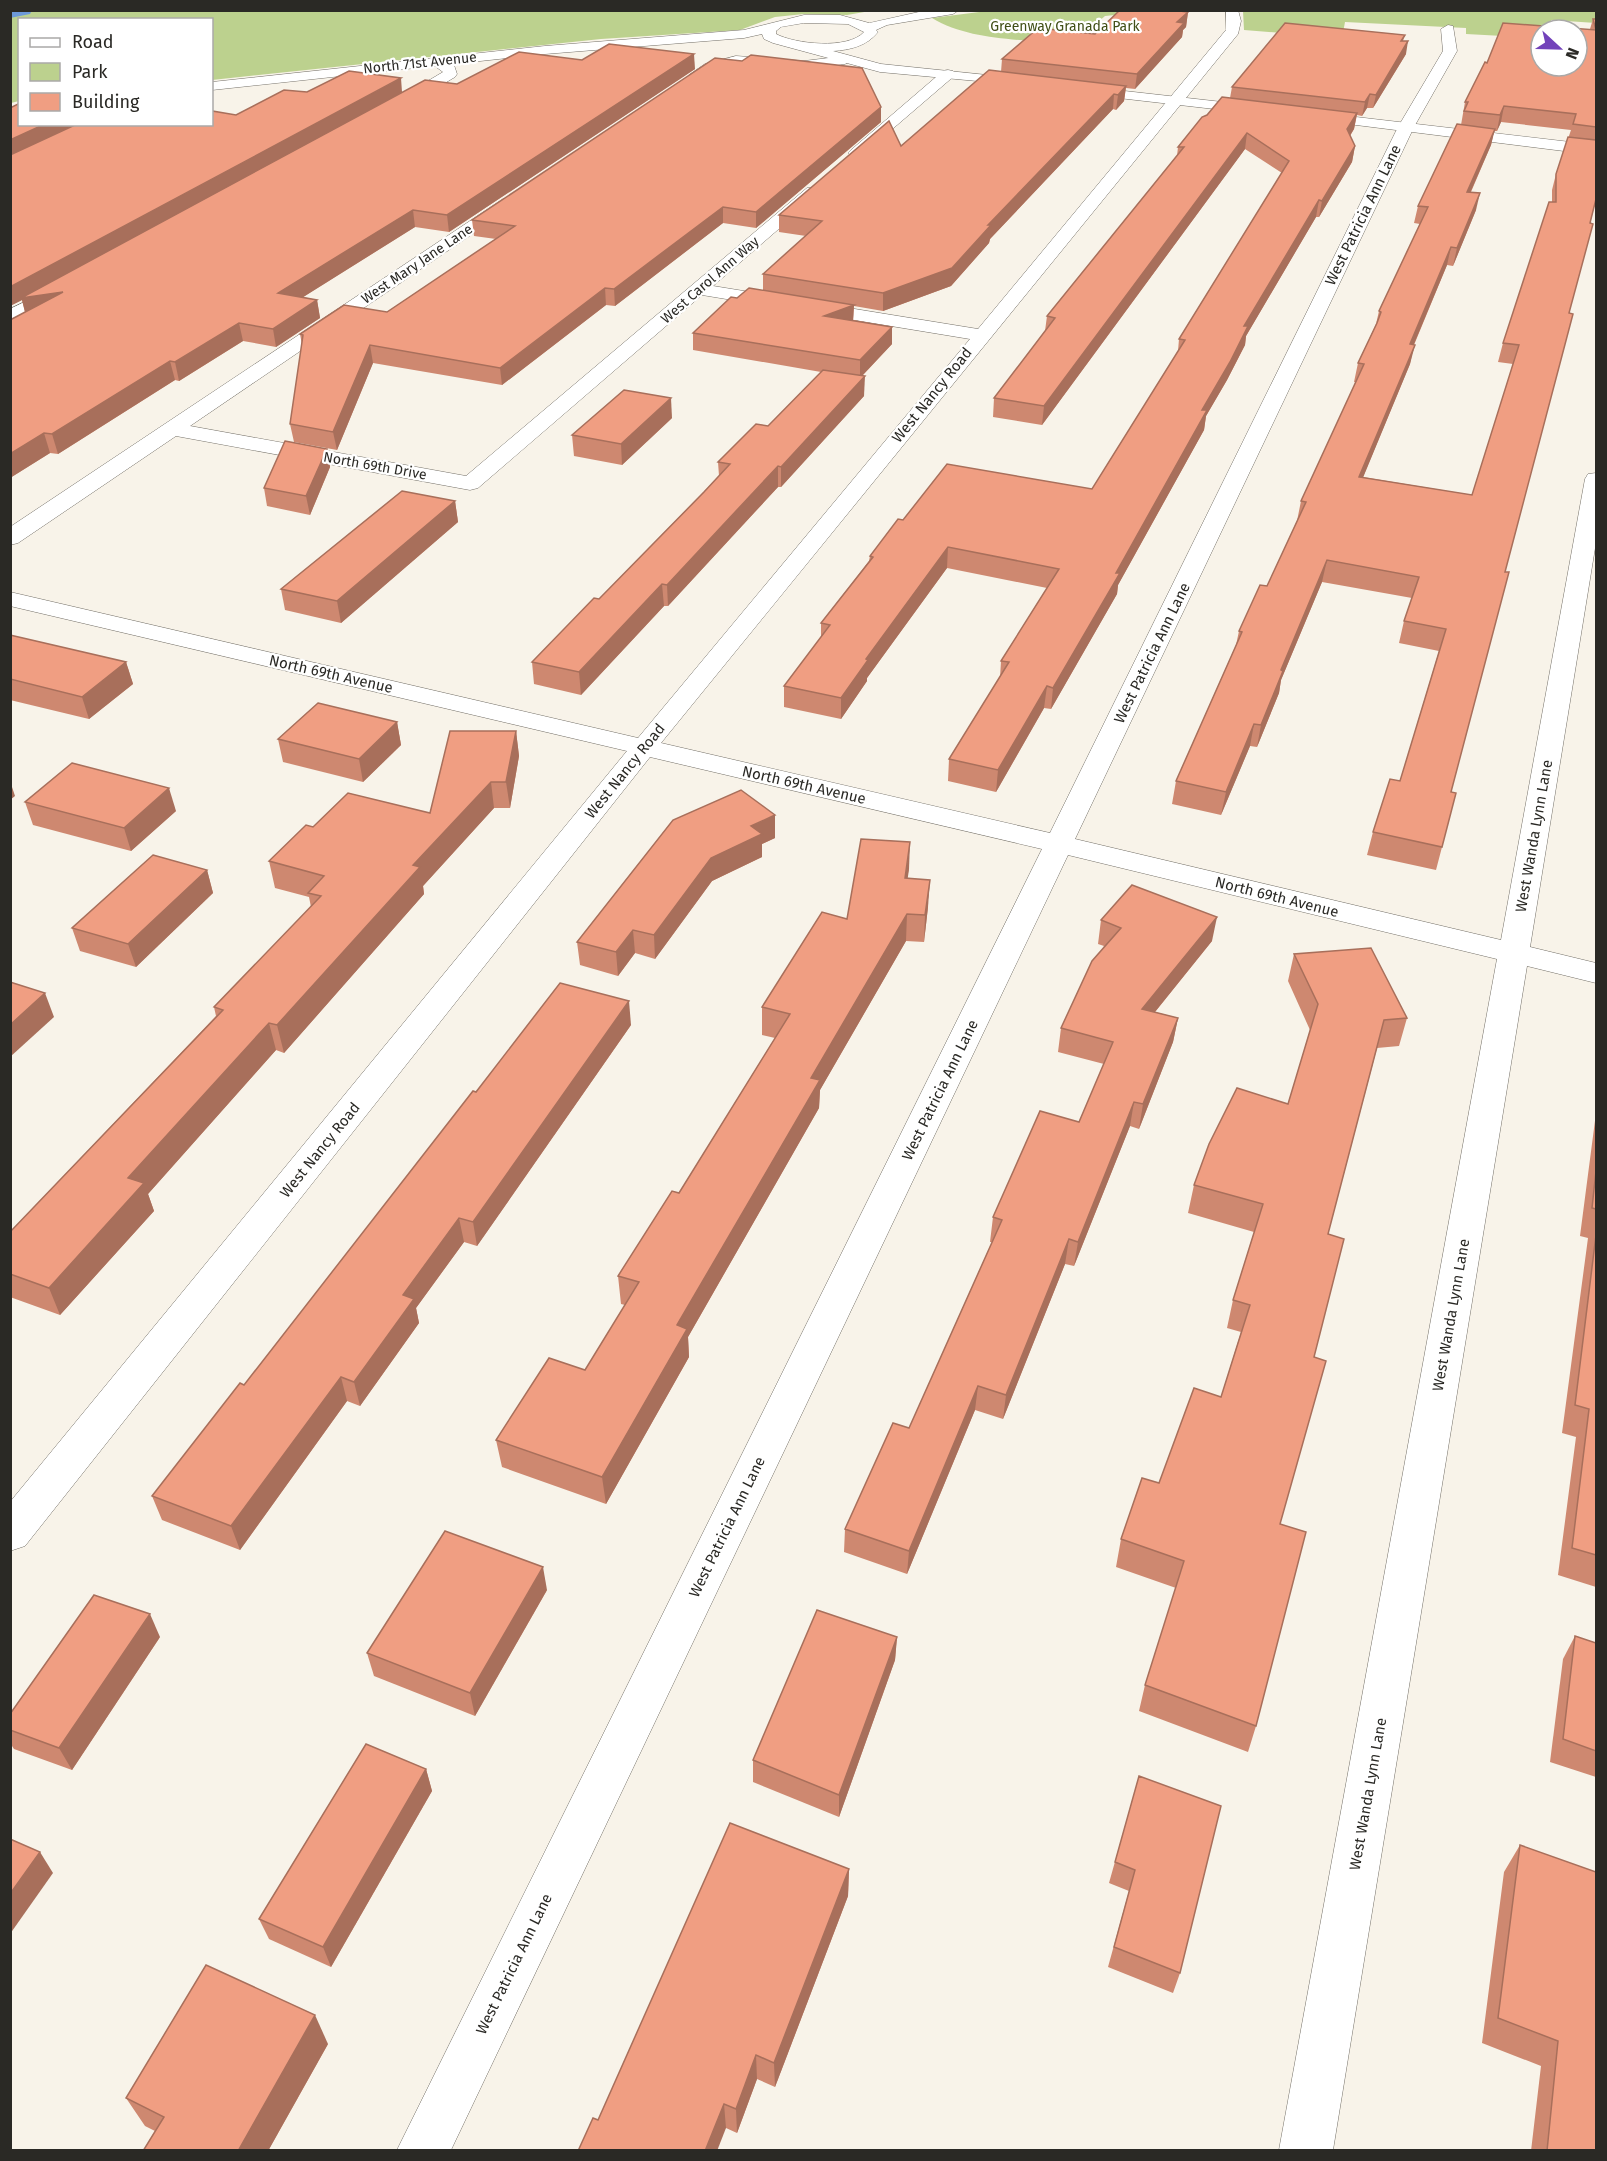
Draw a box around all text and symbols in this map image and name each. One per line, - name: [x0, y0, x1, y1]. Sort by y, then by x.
- legend: [18, 18, 213, 126]
- park label: Greenway Granada Park: [990, 18, 1141, 35]
- north arrow: [1529, 18, 1589, 78]
- text: Road: [72, 31, 114, 53]
- text: N: [1562, 45, 1583, 62]
- street label: North 71st Avenue: [362, 49, 478, 77]
- text: Park: [72, 61, 108, 83]
- text: Building: [72, 91, 140, 113]
- street label: West Patricia Ann Lane: [1321, 142, 1405, 288]
- street label: West Mary Jane Lane: [358, 220, 476, 308]
- street label: West Carol Ann Way: [658, 233, 763, 327]
- street label: West Nancy Road: [888, 344, 976, 446]
- street label: North 69th Drive: [322, 449, 428, 483]
- street label: West Patricia Ann Lane: [1110, 580, 1194, 726]
- street label: North 69th Avenue: [267, 651, 395, 697]
- street label: West Nancy Road: [581, 720, 669, 822]
- street label: West Wanda Lynn Lane: [1512, 758, 1556, 914]
- street label: North 69th Avenue: [740, 762, 868, 808]
- street label: North 69th Avenue: [1213, 873, 1341, 921]
- street label: West Patricia Ann Lane: [898, 1017, 982, 1163]
- street label: West Nancy Road: [276, 1099, 364, 1201]
- street label: West Wanda Lynn Lane: [1429, 1237, 1473, 1393]
- street label: West Patricia Ann Lane: [685, 1454, 769, 1600]
- street label: West Wanda Lynn Lane: [1346, 1716, 1390, 1872]
- street label: West Patricia Ann Lane: [472, 1891, 556, 2037]

